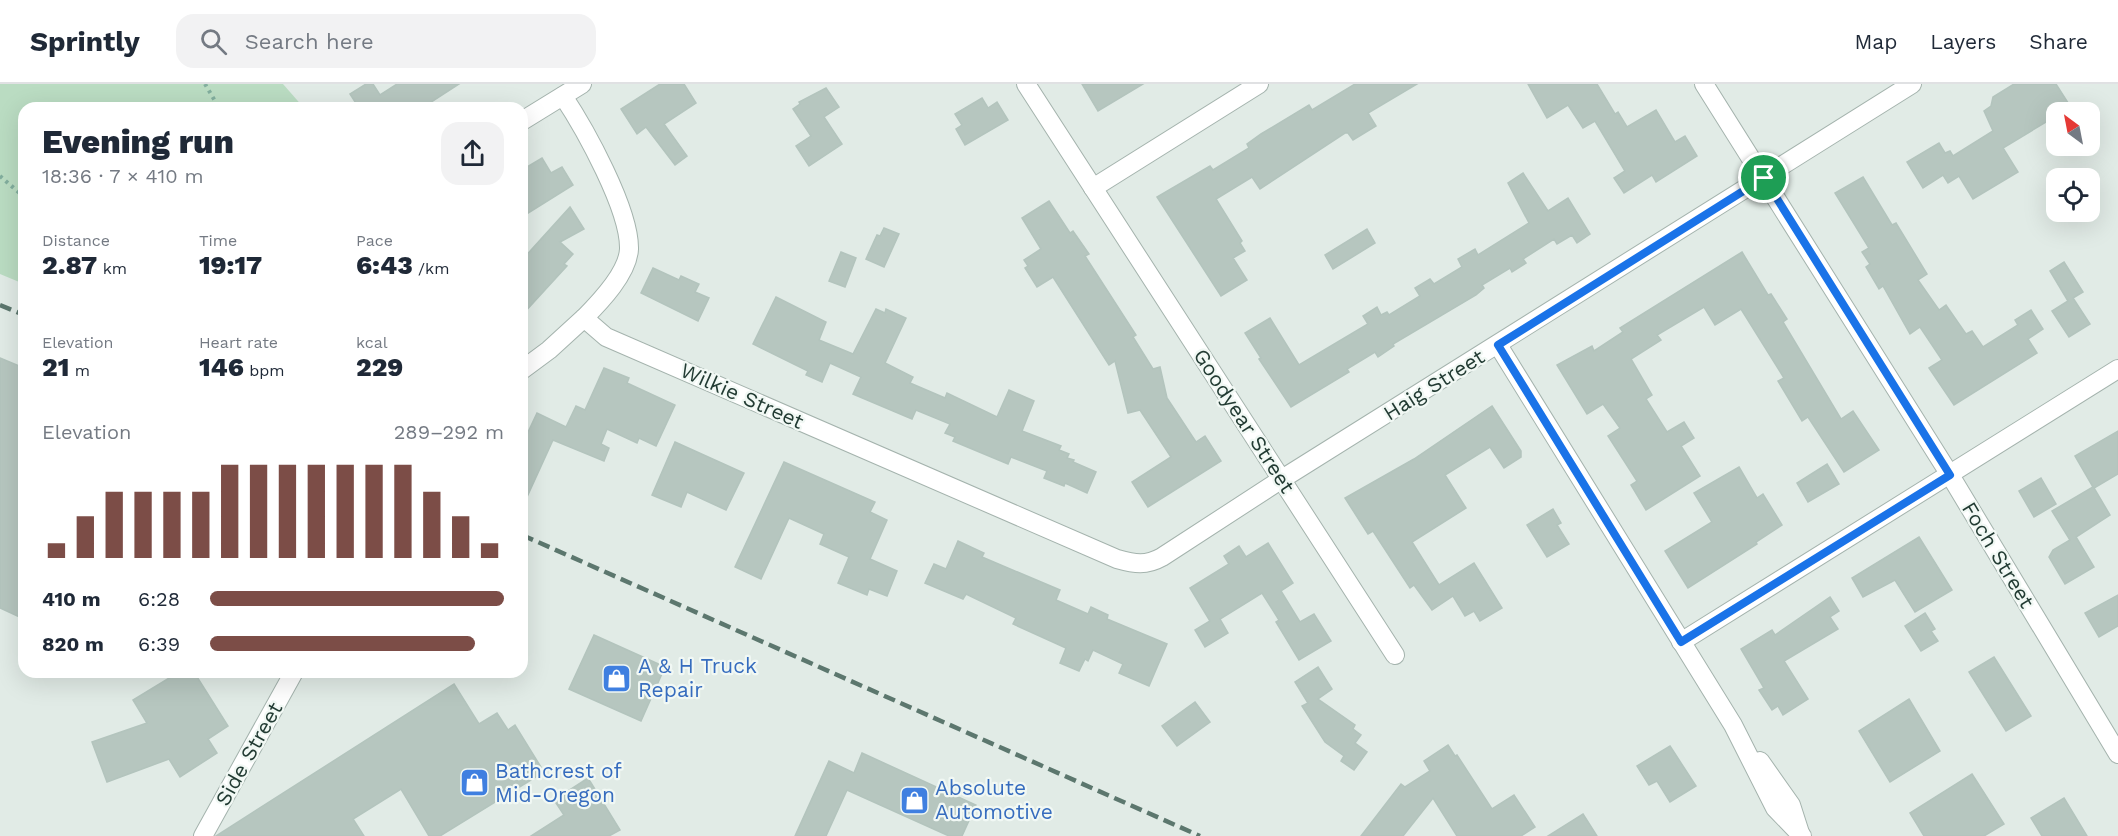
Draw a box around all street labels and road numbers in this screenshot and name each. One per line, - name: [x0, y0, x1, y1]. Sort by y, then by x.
- street label: Goodyear Street: [1188, 344, 1300, 498]
- street label: Haig Street: [1379, 344, 1489, 425]
- street label: Wilkie Street: [677, 357, 808, 434]
- street label: Foch Street: [1957, 497, 2040, 613]
- street label: Side Street: [210, 697, 287, 810]

